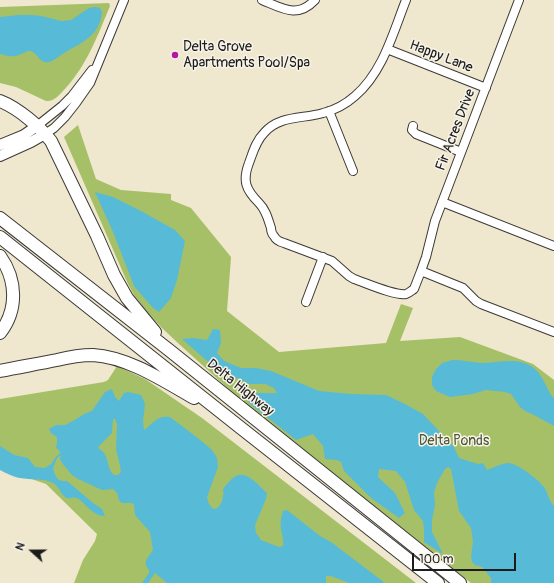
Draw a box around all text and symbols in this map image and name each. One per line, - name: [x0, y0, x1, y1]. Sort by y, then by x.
- street label: Happy Lane: [407, 37, 475, 77]
- place label: Delta Grove Apartments Pool/Spa: [183, 39, 310, 72]
- marker: Delta Grove Apartments Pool/Spa: [170, 50, 180, 60]
- street label: Fir Acres Drive: [433, 87, 479, 173]
- street label: Delta Highway: [203, 356, 277, 420]
- park label: Delta Ponds: [419, 433, 489, 449]
- north arrow: [12, 531, 52, 571]
- text: N: [13, 541, 28, 552]
- scale bar: [414, 545, 518, 571]
- text: 100 m: [419, 552, 453, 567]

